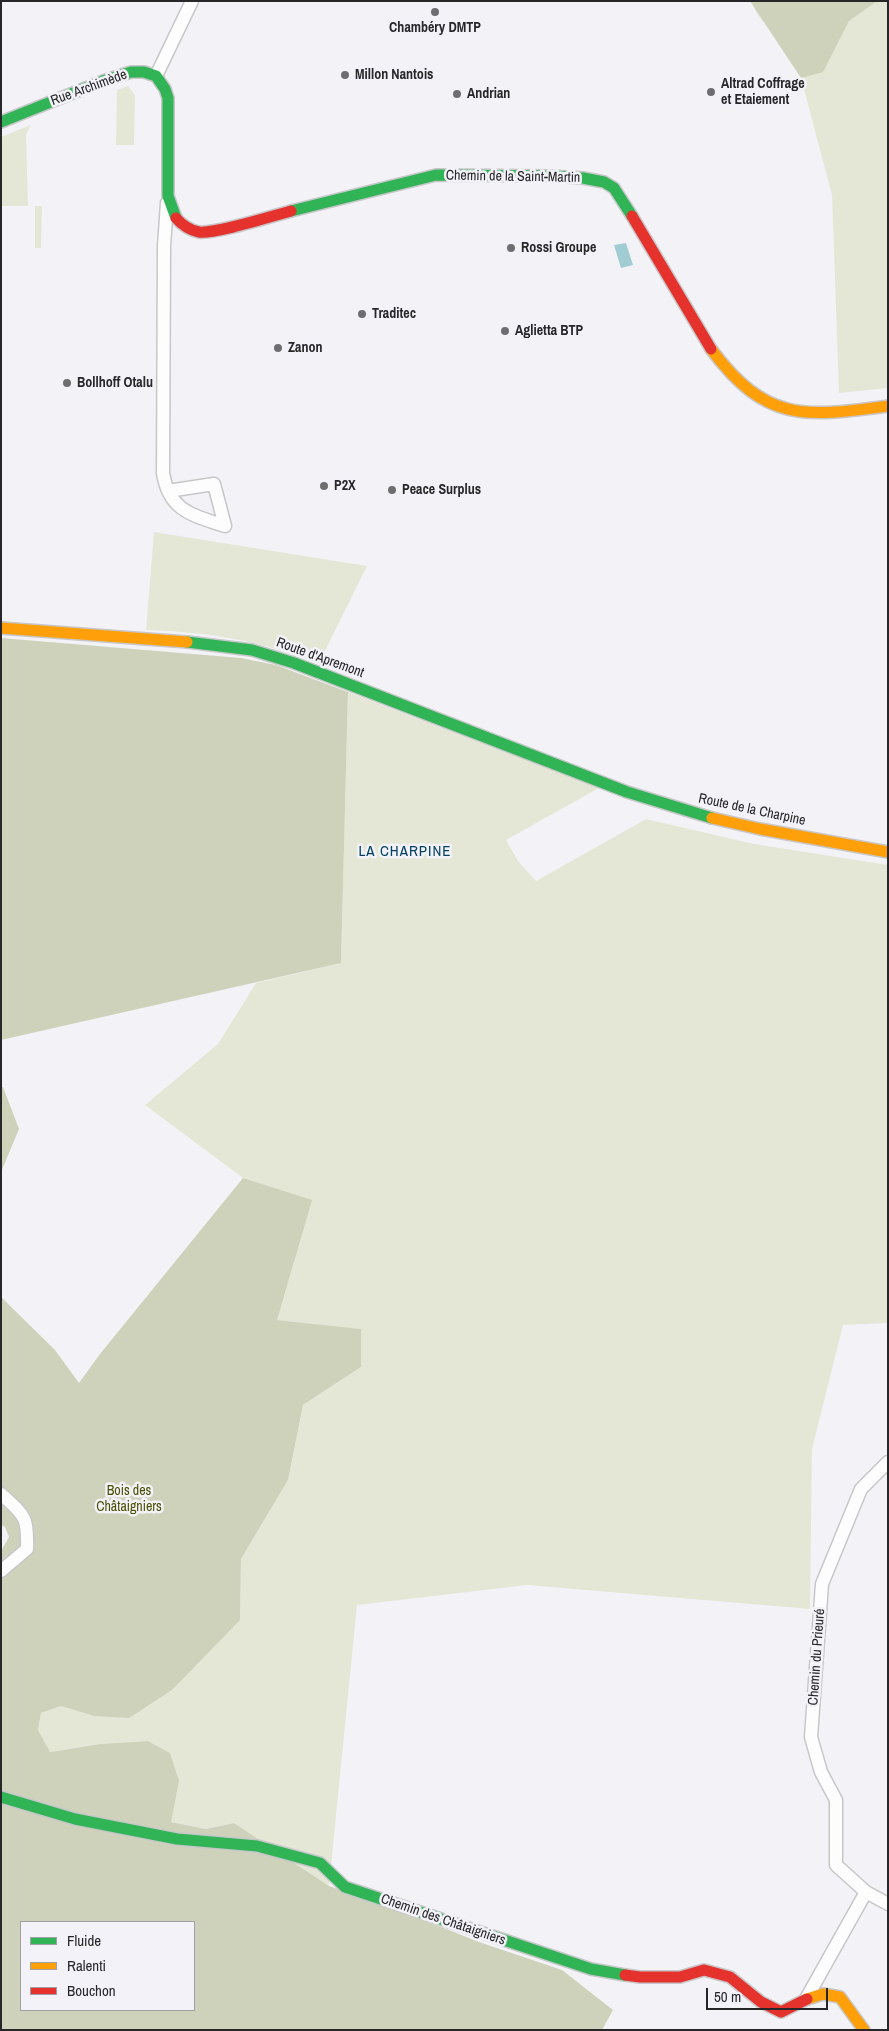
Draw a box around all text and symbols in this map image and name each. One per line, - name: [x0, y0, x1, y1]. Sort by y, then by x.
- marker: Chambéry DMTP: [429, 6, 441, 18]
- place label: Chambéry DMTP: [389, 20, 481, 36]
- street label: Rue Archimède: [49, 66, 129, 110]
- place label: Millon Nantois: [355, 67, 433, 83]
- marker: Millon Nantois: [339, 69, 351, 81]
- place label: Altrad Coffrage et Etaiement: [721, 76, 805, 108]
- place label: Andrian: [467, 86, 510, 102]
- marker: Altrad Coffrage et Etaiement: [705, 86, 717, 98]
- marker: Andrian: [451, 88, 463, 100]
- street label: Chemin de la Saint-Martin: [446, 167, 580, 187]
- place label: Rossi Groupe: [521, 240, 596, 256]
- marker: Rossi Groupe: [505, 242, 517, 254]
- place label: Traditec: [372, 306, 416, 322]
- marker: Traditec: [356, 308, 368, 320]
- place label: Aglietta BTP: [515, 323, 583, 339]
- marker: Aglietta BTP: [499, 325, 511, 337]
- place label: Zanon: [288, 340, 322, 356]
- marker: Zanon: [272, 342, 284, 354]
- place label: Bollhoff Otalu: [77, 375, 153, 391]
- marker: Bollhoff Otalu: [61, 377, 73, 389]
- place label: P2X: [334, 478, 356, 494]
- marker: P2X: [318, 480, 330, 492]
- place label: Peace Surplus: [402, 482, 481, 498]
- marker: Peace Surplus: [386, 484, 398, 496]
- street label: Route d'Apremont: [274, 634, 366, 682]
- street label: Route de la Charpine: [697, 790, 807, 830]
- district label: LA CHARPINE: [357, 843, 453, 861]
- park label: Bois des Châtaigniers: [96, 1483, 162, 1515]
- street label: Chemin du Prieuré: [805, 1608, 829, 1706]
- street label: Chemin des Châtaigniers: [378, 1891, 508, 1949]
- legend: [20, 1921, 195, 2011]
- text: Fluide: [67, 1930, 101, 1951]
- text: Ralenti: [67, 1955, 106, 1976]
- scale bar: [709, 1978, 832, 2010]
- text: Bouchon: [67, 1980, 116, 2001]
- text: 50 m: [714, 1986, 741, 2007]

